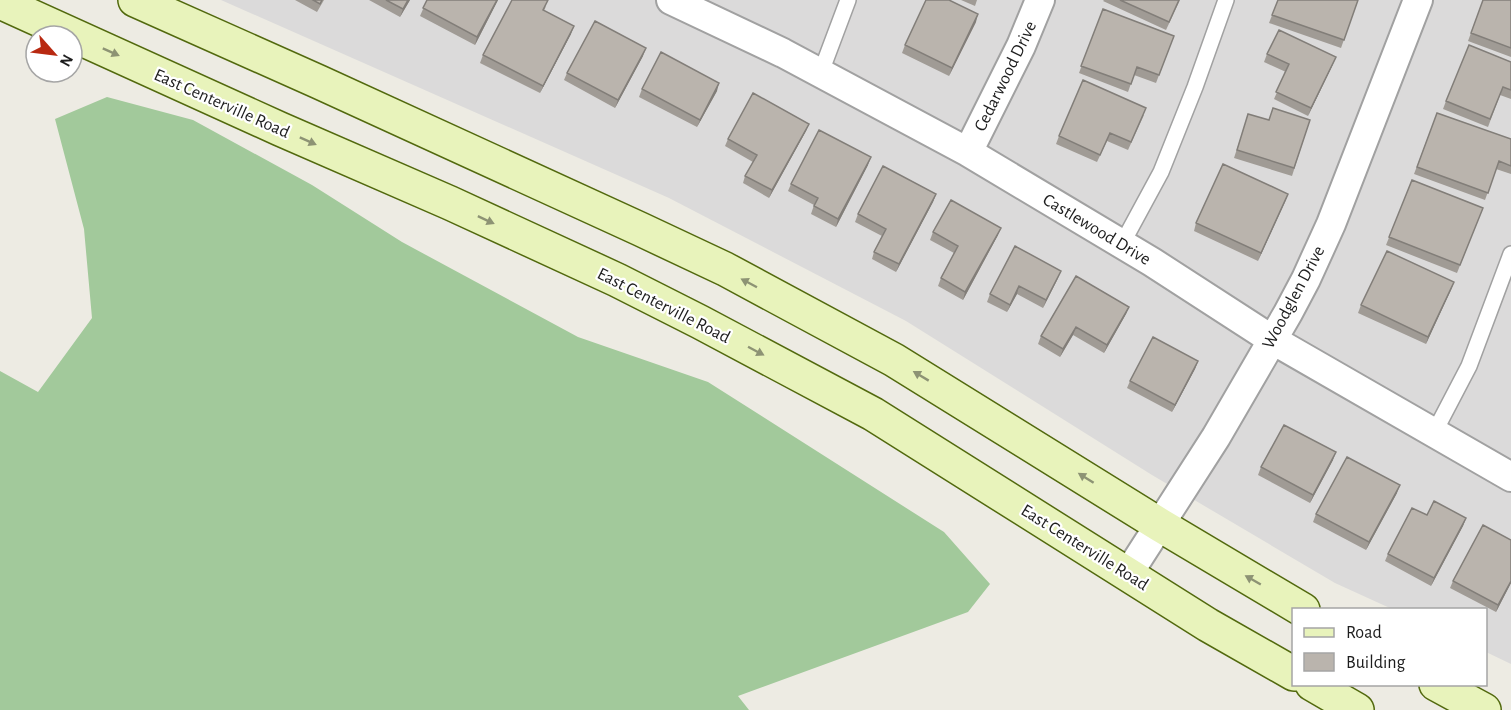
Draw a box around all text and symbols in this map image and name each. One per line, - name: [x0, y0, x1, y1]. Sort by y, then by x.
- street label: Cedarwood Drive: [971, 19, 1040, 134]
- north arrow: [24, 24, 84, 84]
- one-way arrow: [102, 48, 119, 57]
- text: N: [57, 52, 76, 69]
- street label: East Centerville Road: [151, 66, 292, 142]
- one-way arrow: [299, 136, 317, 146]
- street label: Castlewood Drive: [1040, 191, 1153, 269]
- one-way arrow: [478, 215, 496, 225]
- street label: Woodglen Drive: [1259, 243, 1328, 352]
- street label: East Centerville Road: [594, 265, 733, 347]
- one-way arrow: [741, 278, 758, 288]
- one-way arrow: [747, 346, 764, 356]
- one-way arrow: [913, 370, 929, 381]
- one-way arrow: [1078, 473, 1095, 484]
- street label: East Centerville Road: [1018, 501, 1151, 594]
- one-way arrow: [1244, 575, 1261, 585]
- legend: [1292, 608, 1487, 686]
- text: Road: [1346, 624, 1382, 642]
- text: Building: [1346, 654, 1406, 672]

